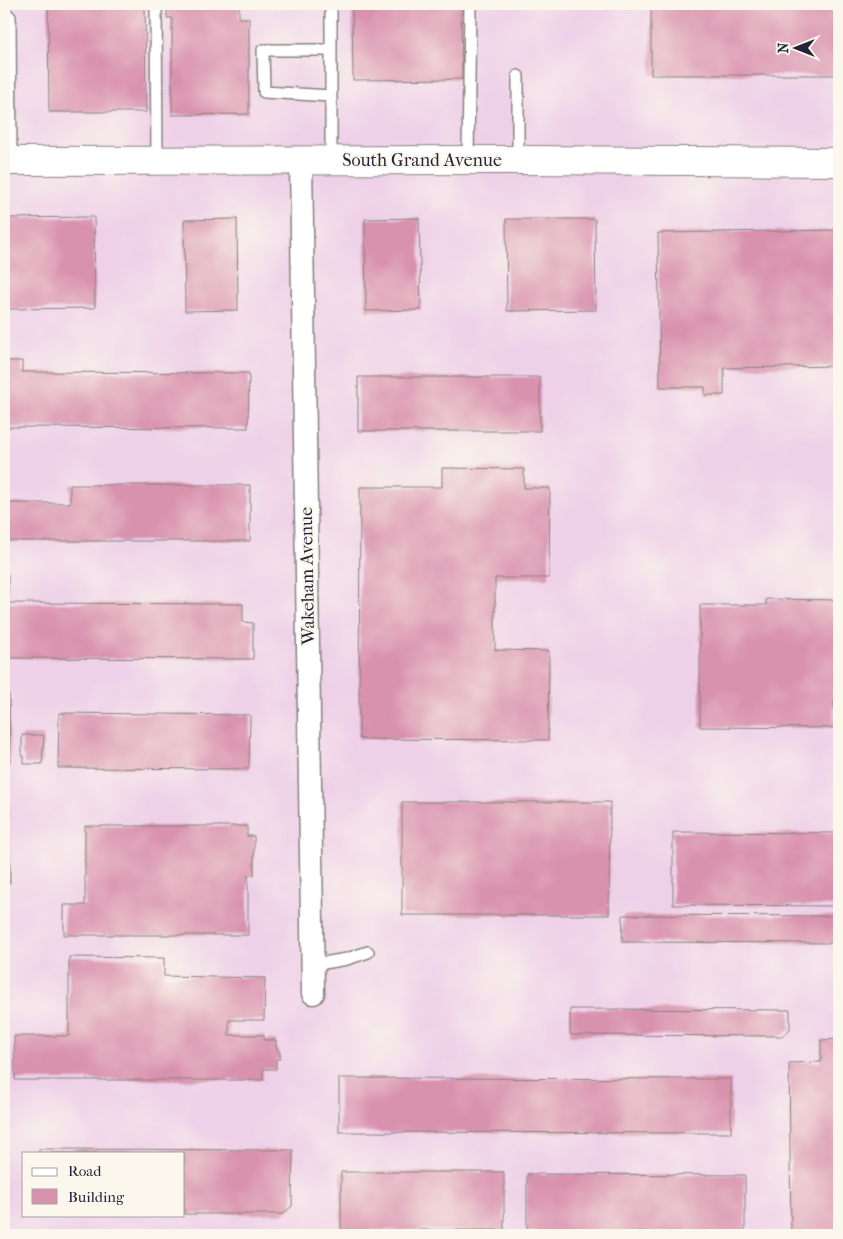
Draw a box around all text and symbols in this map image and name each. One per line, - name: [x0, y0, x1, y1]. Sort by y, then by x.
- north arrow: [770, 22, 820, 72]
- text: N: [775, 42, 792, 53]
- street label: South Grand Avenue: [342, 150, 502, 171]
- street label: Wakeham Avenue: [296, 507, 319, 646]
- legend: [22, 1152, 185, 1216]
- text: Road: [68, 1162, 102, 1180]
- text: Building: [68, 1188, 125, 1206]

